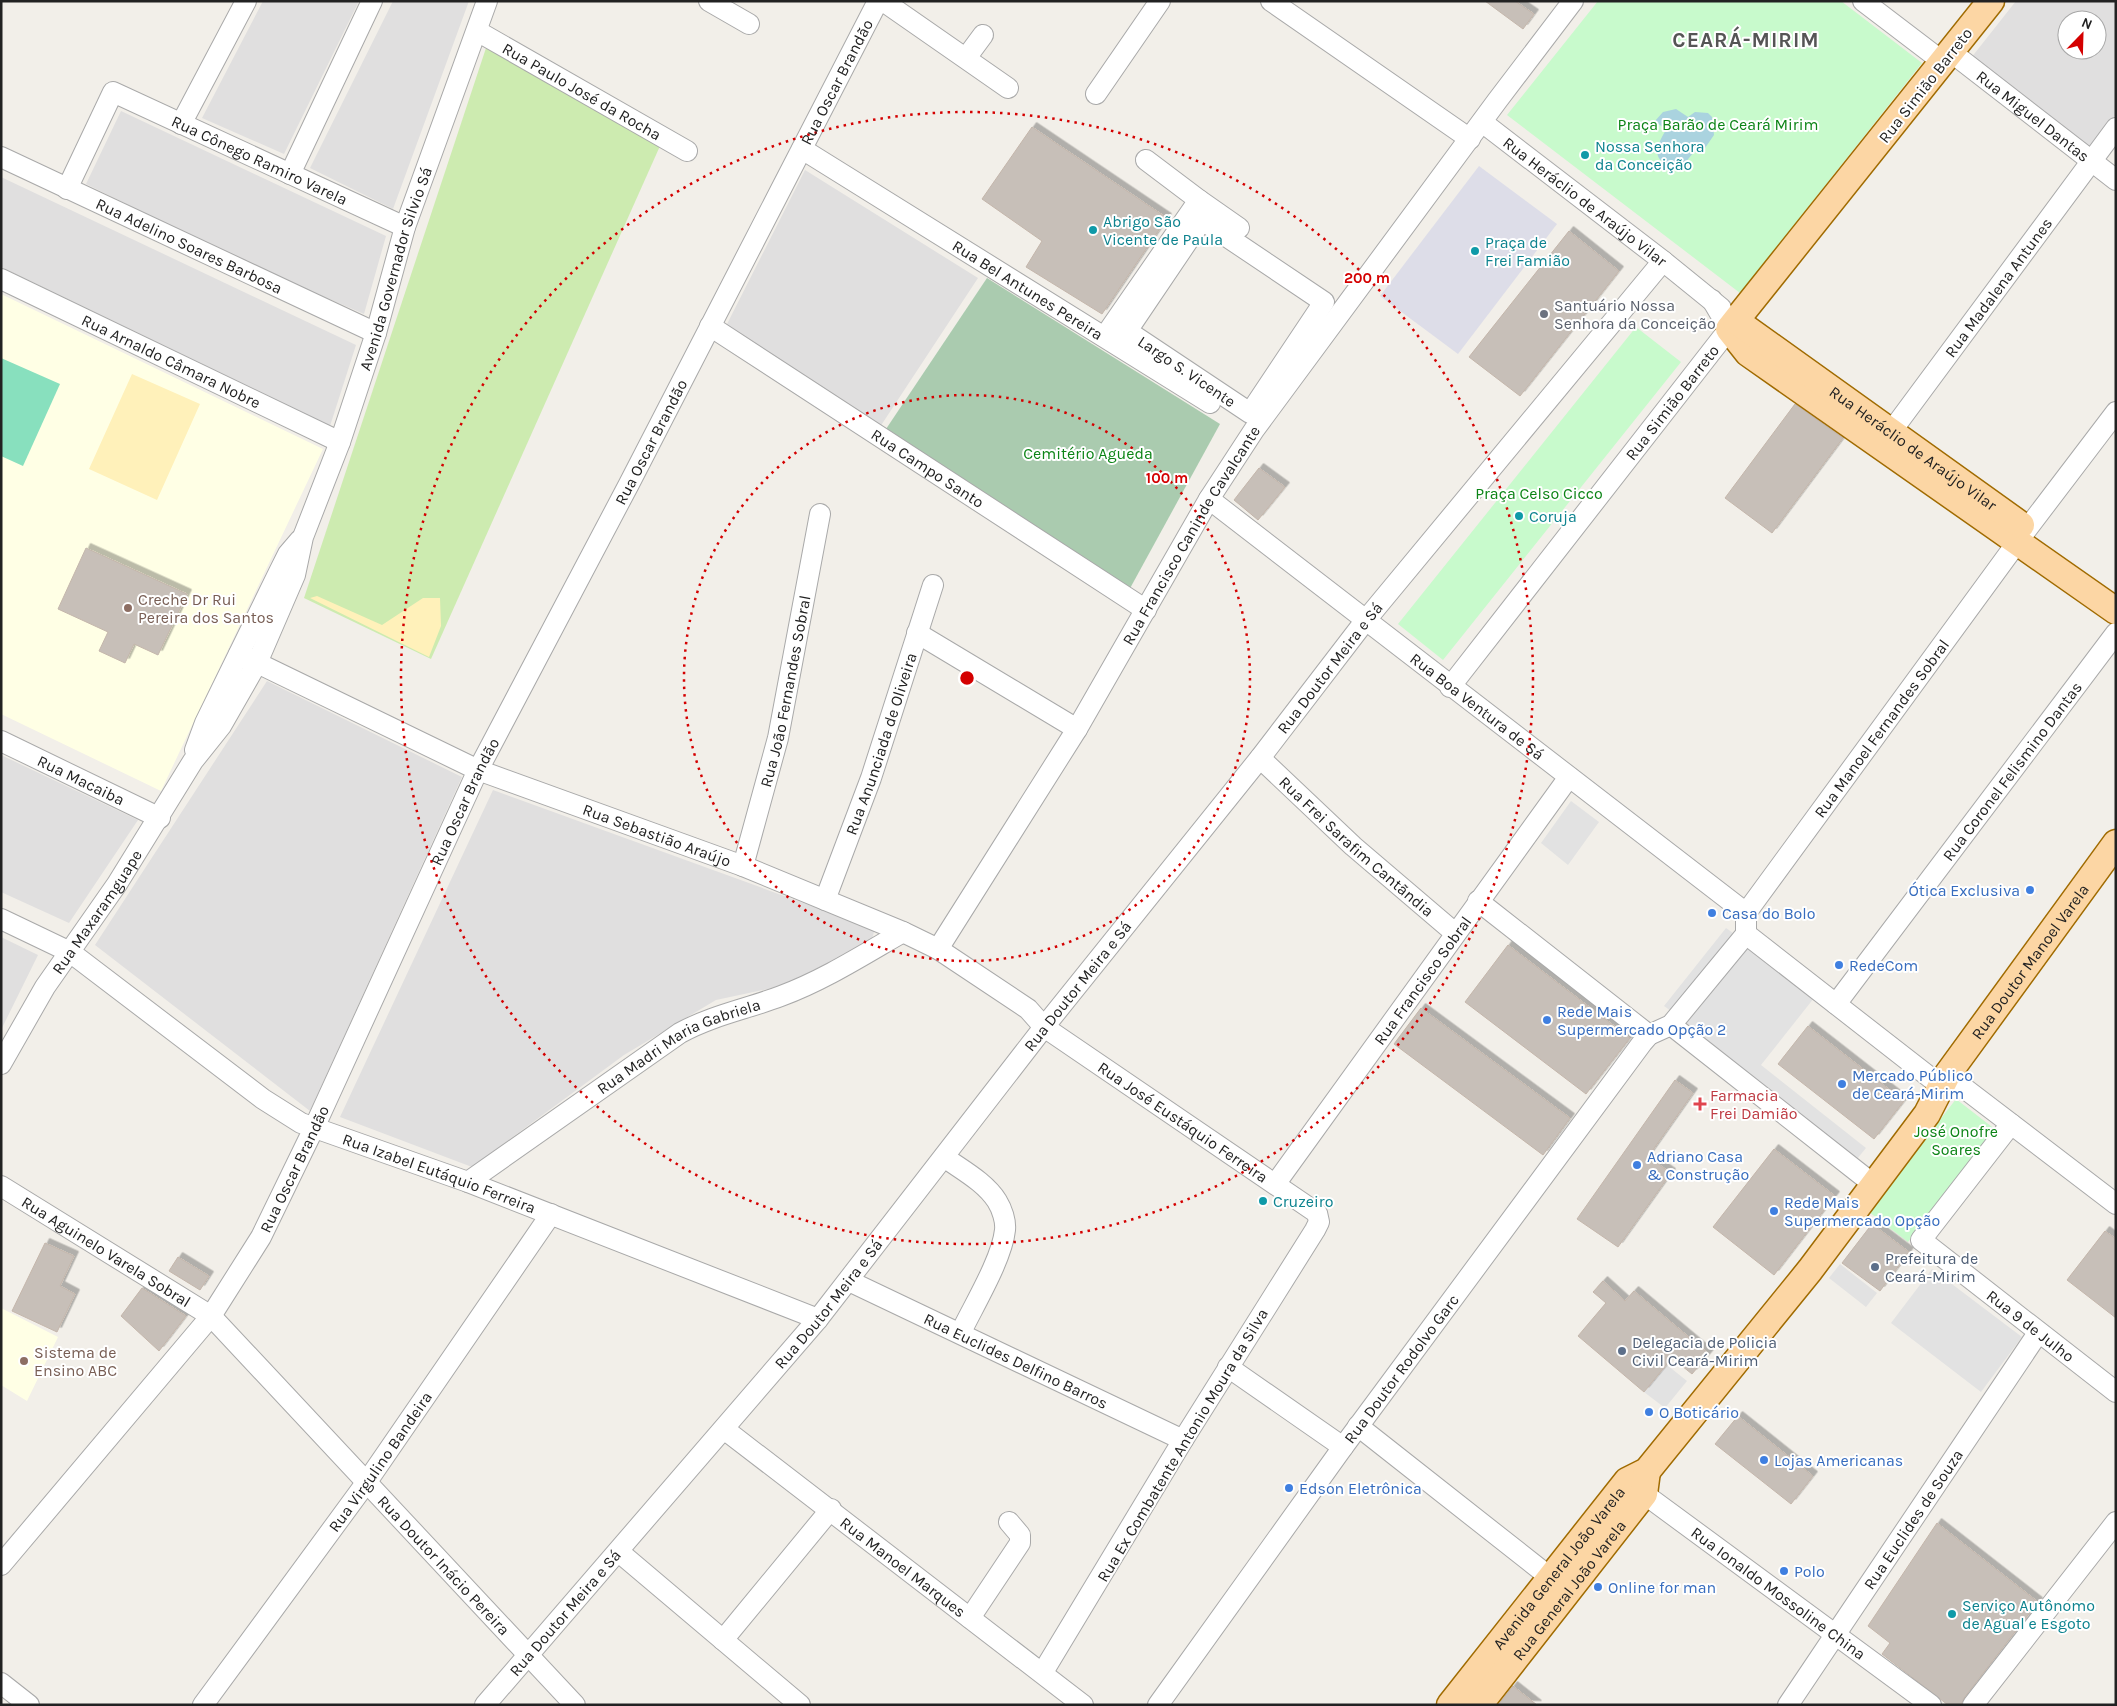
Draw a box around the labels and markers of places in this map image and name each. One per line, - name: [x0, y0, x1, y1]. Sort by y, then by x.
- place label: Nossa Senhora da Conceição: [1595, 137, 1705, 174]
- marker: Nossa Senhora da Conceição: [1579, 149, 1591, 161]
- place label: Abrigo São Vicente de Paula: [1103, 212, 1223, 249]
- marker: Abrigo São Vicente de Paula: [1087, 224, 1099, 236]
- place label: Praça de Frei Famião: [1485, 233, 1570, 270]
- marker: Praça de Frei Famião: [1469, 245, 1481, 257]
- place label: Santuário Nossa Senhora da Conceição: [1554, 296, 1716, 333]
- marker: Santuário Nossa Senhora da Conceição: [1538, 308, 1550, 320]
- place label: Coruja: [1529, 507, 1577, 526]
- marker: Coruja: [1513, 510, 1525, 522]
- place label: Creche Dr Rui Pereira dos Santos: [138, 590, 274, 627]
- marker: Creche Dr Rui Pereira dos Santos: [122, 602, 134, 614]
- centre of rings: [958, 669, 976, 687]
- place label: Ótica Exclusiva: [1908, 881, 2020, 900]
- marker: Ótica Exclusiva: [2024, 884, 2036, 896]
- place label: Casa do Bolo: [1722, 904, 1816, 923]
- marker: Casa do Bolo: [1706, 907, 1718, 919]
- place label: RedeCom: [1849, 956, 1918, 975]
- marker: RedeCom: [1833, 959, 1845, 971]
- place label: Rede Mais Supermercado Opção 2: [1557, 1002, 1726, 1039]
- marker: Rede Mais Supermercado Opção 2: [1541, 1014, 1553, 1026]
- place label: Mercado Público de Ceará-Mirim: [1852, 1066, 1973, 1103]
- marker: Mercado Público de Ceará-Mirim: [1836, 1078, 1848, 1090]
- place label: Farmacia Frei Damião: [1710, 1086, 1798, 1123]
- marker: Farmacia Frei Damião: [1694, 1098, 1706, 1110]
- place label: Adriano Casa & Construção: [1647, 1147, 1749, 1184]
- marker: Adriano Casa & Construção: [1631, 1159, 1643, 1171]
- place label: Cruzeiro: [1273, 1192, 1333, 1211]
- place label: Rede Mais Supermercado Opção: [1784, 1193, 1940, 1230]
- marker: Cruzeiro: [1257, 1195, 1269, 1207]
- marker: Rede Mais Supermercado Opção: [1768, 1205, 1780, 1217]
- place label: Prefeitura de Ceará-Mirim: [1885, 1249, 1978, 1286]
- marker: Prefeitura de Ceará-Mirim: [1869, 1261, 1881, 1273]
- place label: Delegacia de Policia Civil Ceará-Mirim: [1632, 1333, 1777, 1370]
- place label: Sistema de Ensino ABC: [34, 1343, 117, 1380]
- marker: Delegacia de Policia Civil Ceará-Mirim: [1616, 1345, 1628, 1357]
- marker: Sistema de Ensino ABC: [18, 1355, 30, 1367]
- place label: O Boticário: [1659, 1403, 1739, 1422]
- marker: O Boticário: [1643, 1406, 1655, 1418]
- place label: Lojas Americanas: [1774, 1451, 1903, 1470]
- marker: Lojas Americanas: [1758, 1454, 1770, 1466]
- place label: Edson Eletrônica: [1299, 1479, 1422, 1498]
- marker: Edson Eletrônica: [1283, 1482, 1295, 1494]
- place label: Polo: [1794, 1562, 1825, 1581]
- marker: Polo: [1778, 1565, 1790, 1577]
- place label: Online for man: [1608, 1578, 1716, 1597]
- marker: Online for man: [1592, 1581, 1604, 1593]
- place label: Serviço Autônomo de Agual e Esgoto: [1962, 1596, 2095, 1633]
- marker: Serviço Autônomo de Agual e Esgoto: [1946, 1608, 1958, 1620]

